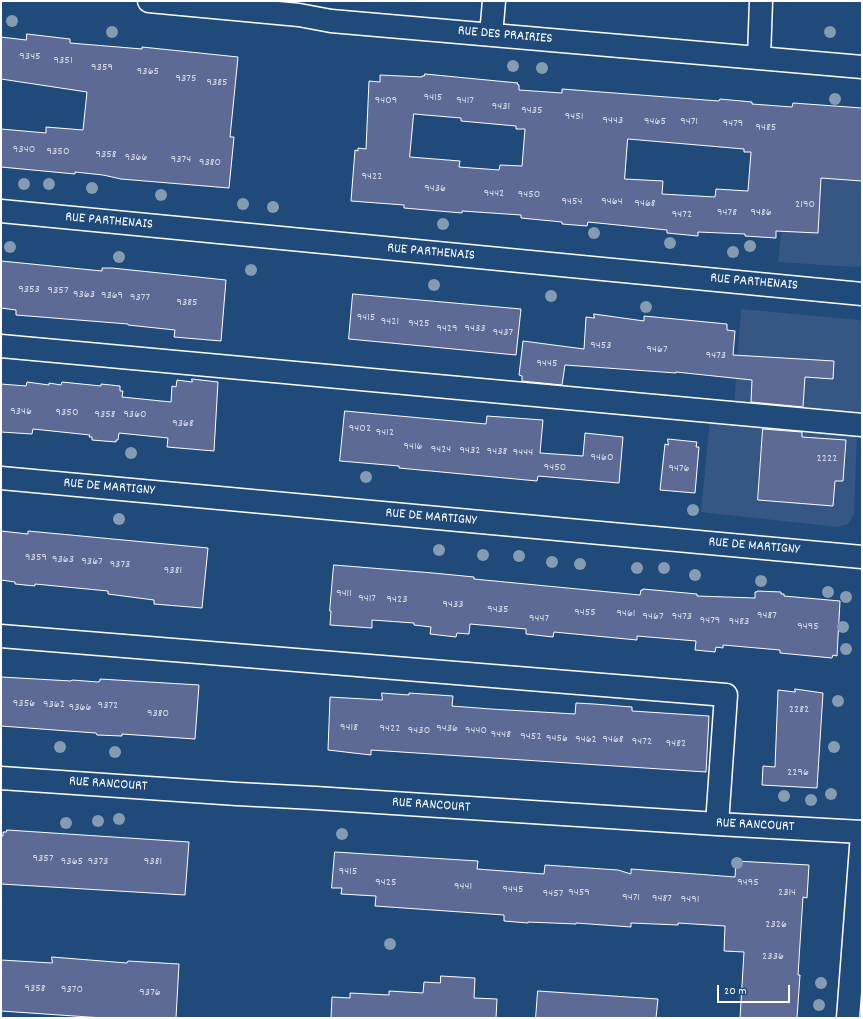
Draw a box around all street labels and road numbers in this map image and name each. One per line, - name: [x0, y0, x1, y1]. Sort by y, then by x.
- street label: RUE DES PRAIRIES: [457, 23, 553, 49]
- street label: RUE PARTHENAIS: [64, 210, 154, 234]
- street label: RUE PARTHENAIS: [386, 241, 476, 265]
- street label: RUE PARTHENAIS: [709, 271, 799, 295]
- street label: RUE DE MARTIGNY: [63, 476, 155, 500]
- street label: RUE DE MARTIGNY: [385, 506, 477, 530]
- street label: RUE DE MARTIGNY: [708, 535, 800, 559]
- street label: RUE RANCOURT: [68, 774, 148, 796]
- street label: RUE RANCOURT: [391, 795, 471, 817]
- street label: RUE RANCOURT: [715, 816, 795, 836]

